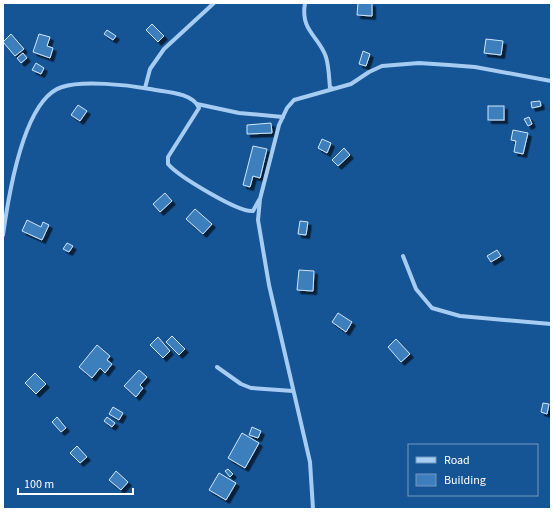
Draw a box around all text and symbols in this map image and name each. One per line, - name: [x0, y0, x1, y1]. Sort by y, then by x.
- legend: [408, 444, 538, 496]
- text: Road: [444, 452, 470, 469]
- scale bar: [18, 470, 133, 496]
- text: Building: [444, 472, 486, 489]
- text: 100 m: [24, 476, 54, 493]

